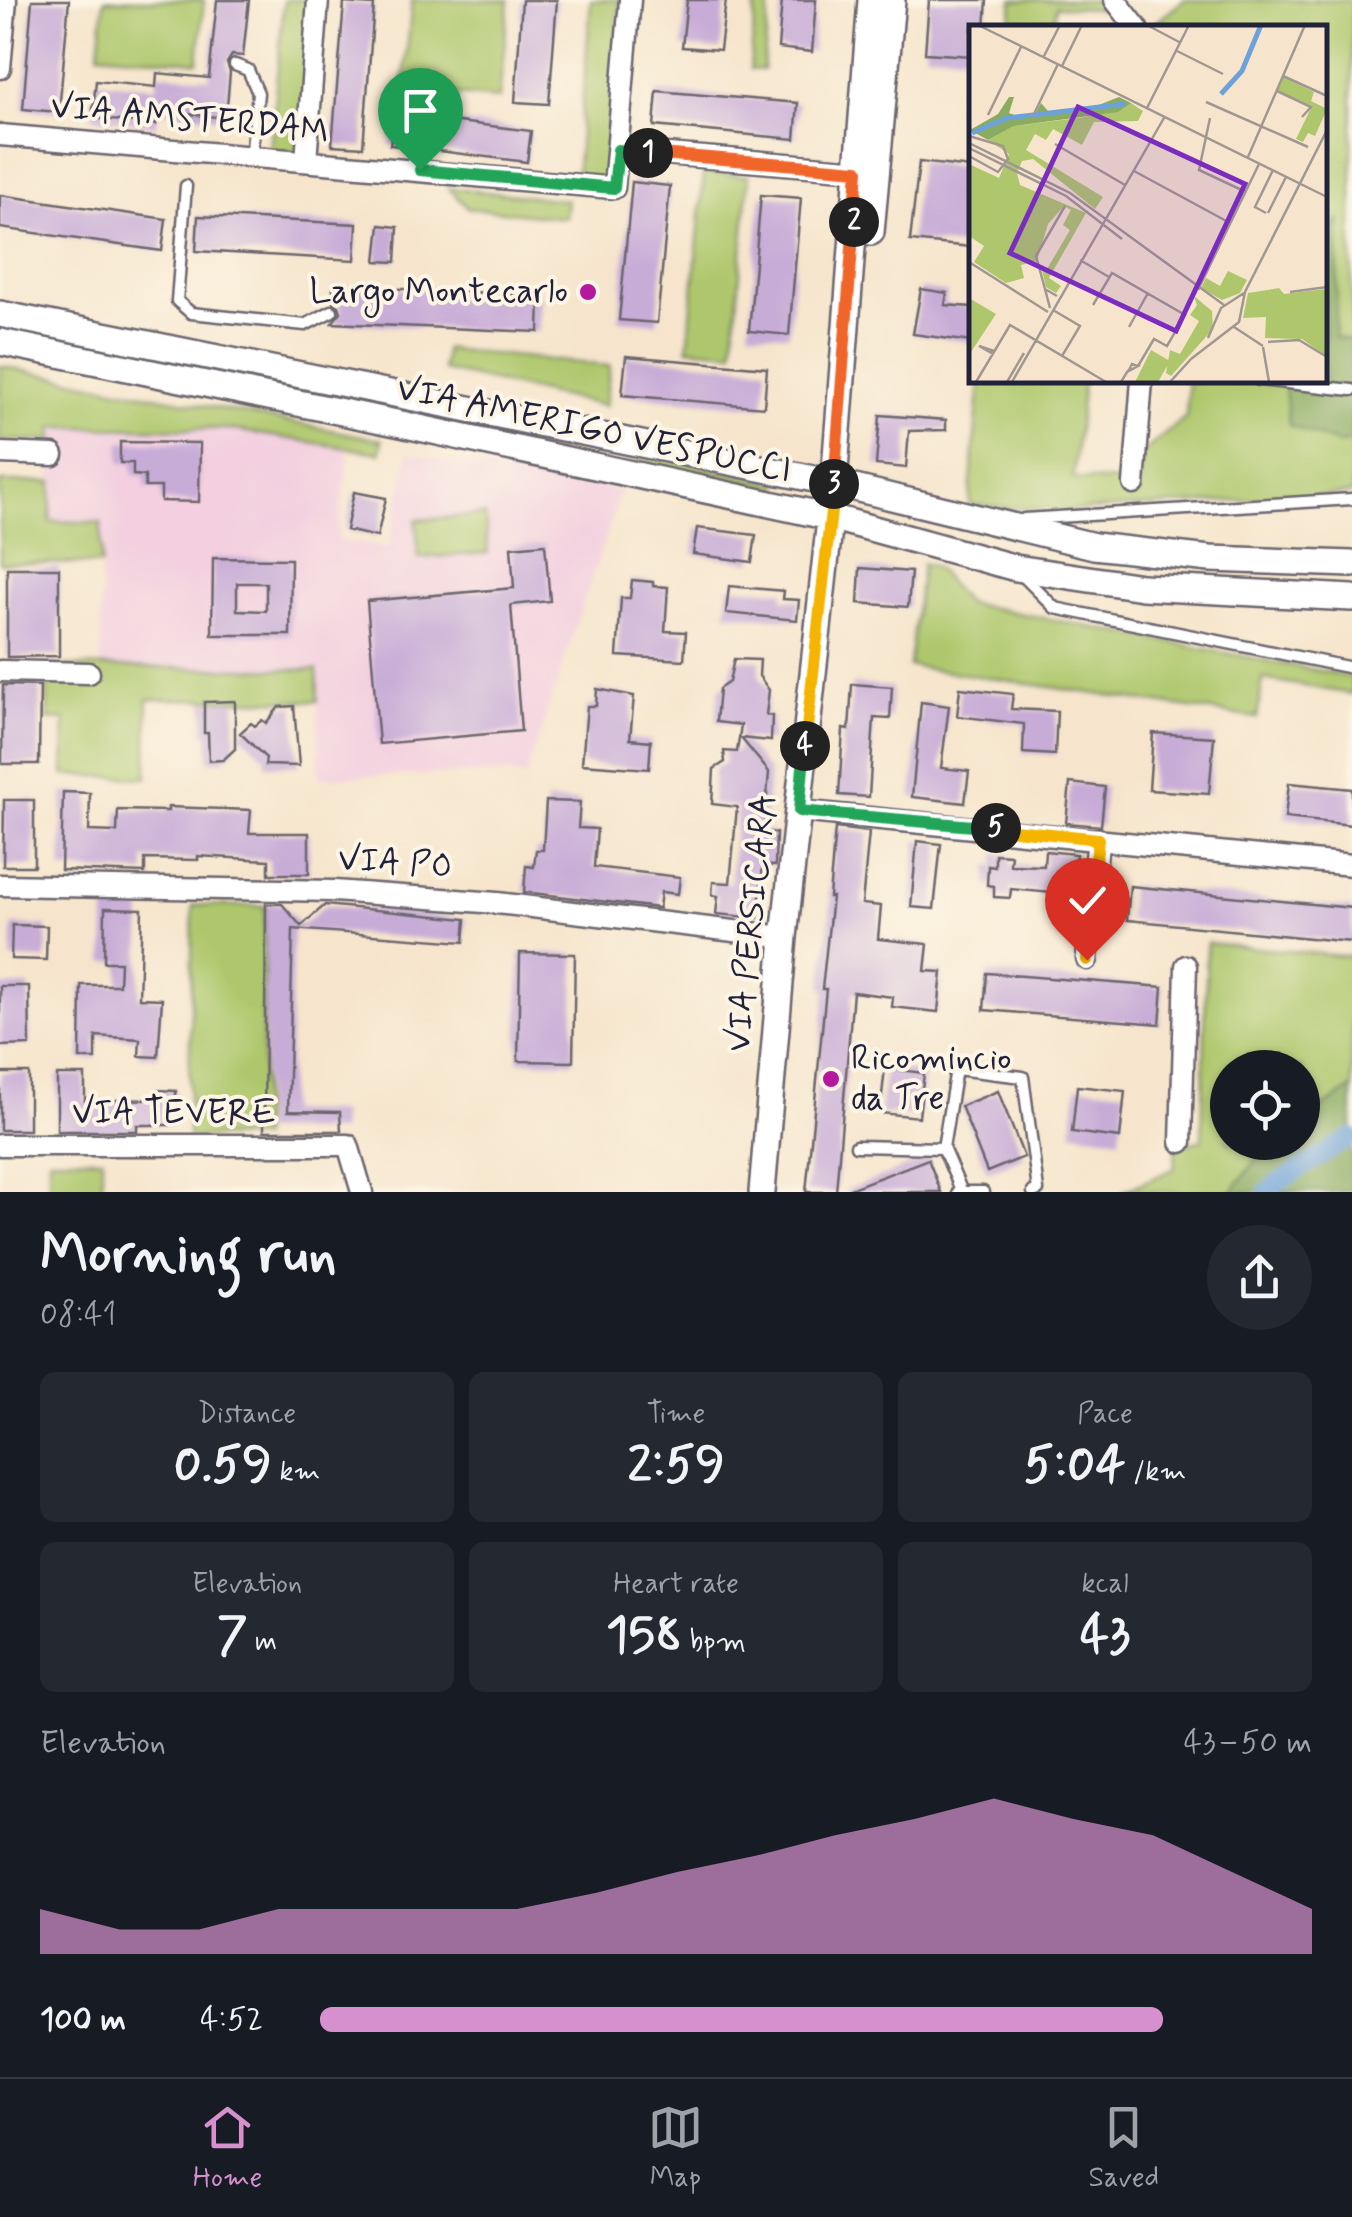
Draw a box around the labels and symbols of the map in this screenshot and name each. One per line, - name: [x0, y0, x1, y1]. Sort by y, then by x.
- inset map: [969, 25, 1327, 382]
- pin: [378, 68, 463, 171]
- street label: VIA AMSTERDAM: [49, 84, 331, 154]
- pin: 1: [623, 128, 673, 178]
- pin: 2: [829, 197, 879, 247]
- place label: Largo Montecarlo: [310, 269, 568, 318]
- marker: Largo Montecarlo: [577, 281, 599, 303]
- street label: VIA AMERIGO VESPUCCI: [392, 366, 796, 494]
- pin: 3: [809, 459, 859, 509]
- pin: 4: [780, 721, 830, 771]
- street label: VIA PERSICARA: [716, 792, 788, 1054]
- pin: 5: [971, 803, 1021, 853]
- street label: VIA PO: [336, 836, 454, 890]
- pin: [1045, 858, 1130, 961]
- place label: Ricomincio da Tre: [851, 1036, 1012, 1122]
- marker: Ricomincio da Tre: [820, 1068, 842, 1090]
- street label: VIA TEVERE: [72, 1090, 276, 1136]

